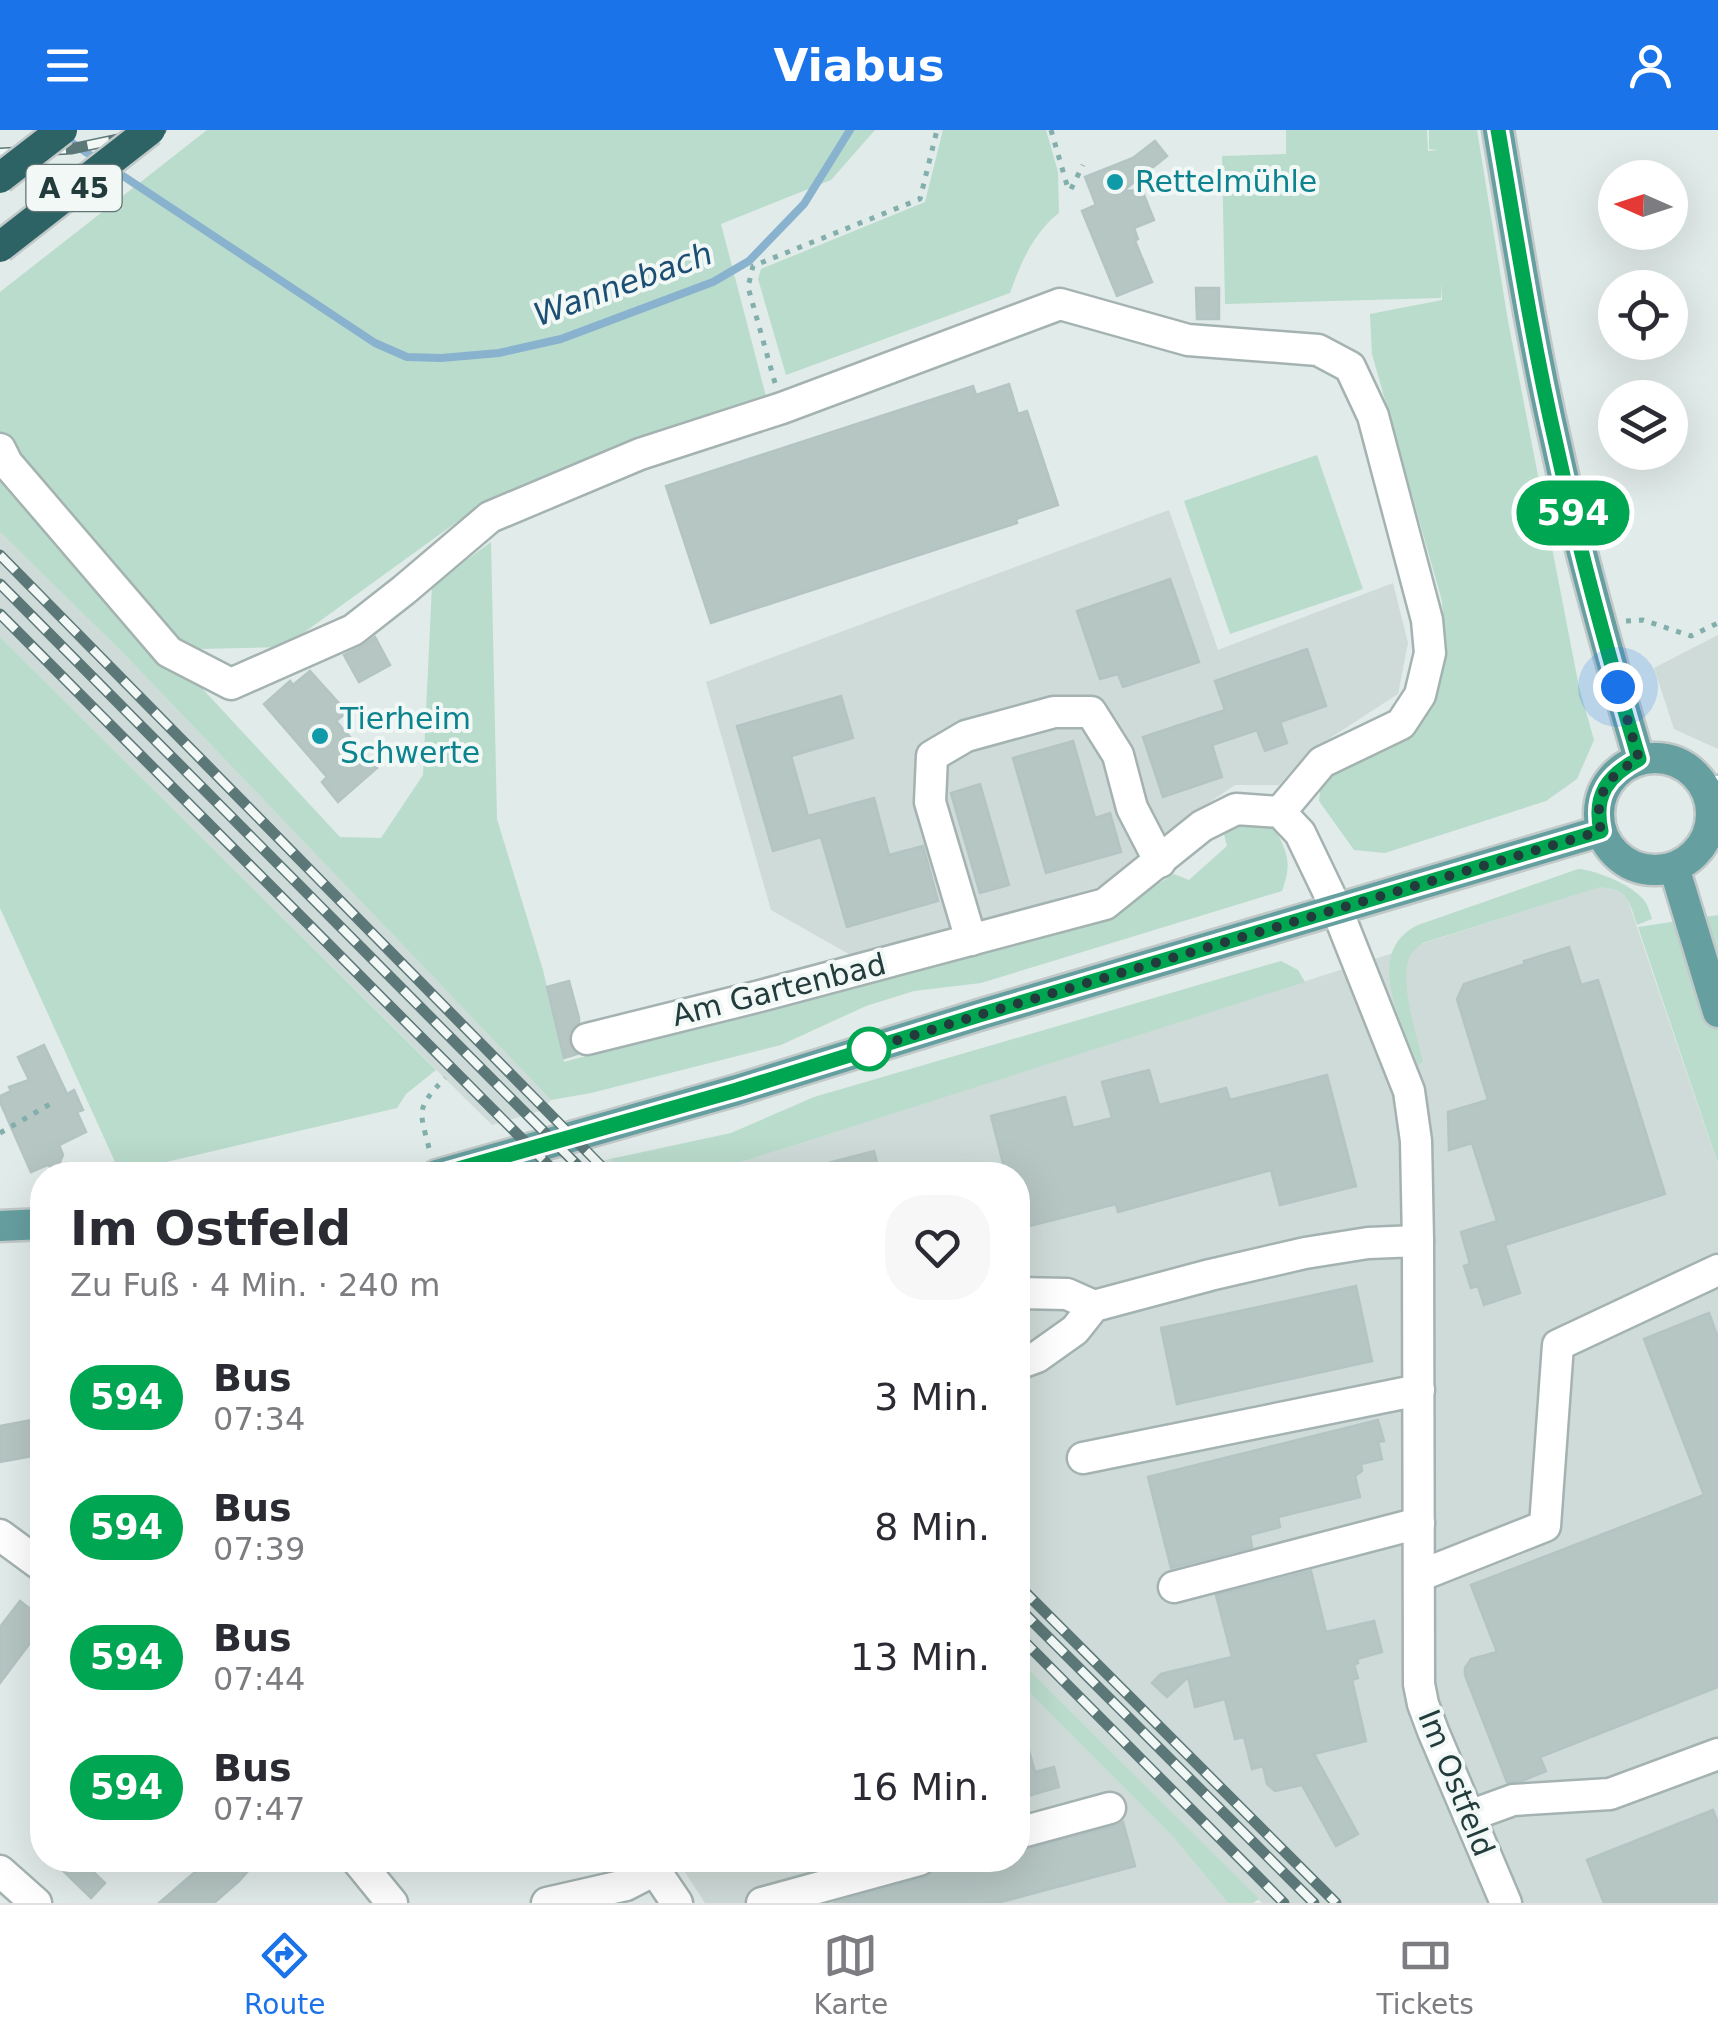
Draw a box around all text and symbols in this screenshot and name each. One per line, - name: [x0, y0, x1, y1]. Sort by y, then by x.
- icon: menu: [40, 38, 95, 93]
- icon: person: [1623, 38, 1678, 93]
- text: Viabus: [774, 39, 944, 92]
- north arrow: [1598, 160, 1688, 250]
- map controls: [1598, 160, 1688, 470]
- place label: Rettelmühle: [1135, 164, 1317, 199]
- road number: A 45: [27, 165, 122, 211]
- marker: Rettelmühle: [1104, 171, 1126, 193]
- water label: Wannebach: [528, 234, 718, 334]
- button: locate: [1598, 270, 1688, 360]
- button: layers: [1598, 380, 1688, 470]
- line badge: 594: [1516, 480, 1630, 546]
- text: 594: [1536, 493, 1610, 533]
- your location: [1593, 662, 1643, 712]
- place label: Tierheim Schwerte: [339, 701, 480, 770]
- marker: Tierheim Schwerte: [309, 725, 331, 747]
- street label: Am Gartenbad: [668, 946, 889, 1033]
- unlabelled marker: [848, 1028, 890, 1070]
- button: heart: [885, 1195, 990, 1300]
- text: Im Ostfeld: [70, 1200, 351, 1256]
- text: Zu Fuß · 4 Min. · 240 m: [70, 1266, 440, 1304]
- text: Bus: [213, 1356, 292, 1400]
- text: 3 Min.: [874, 1375, 990, 1419]
- text: 594: [90, 1377, 163, 1417]
- text: 07:34: [213, 1400, 305, 1438]
- text: Bus: [213, 1486, 292, 1530]
- text: 8 Min.: [874, 1505, 990, 1549]
- text: 594: [90, 1507, 163, 1547]
- text: 07:39: [213, 1530, 305, 1568]
- text: Bus: [213, 1616, 292, 1660]
- text: 13 Min.: [850, 1635, 990, 1679]
- text: 594: [90, 1637, 163, 1677]
- text: 07:44: [213, 1660, 305, 1698]
- street label: Im Ostfeld: [1411, 1704, 1502, 1861]
- text: Bus: [213, 1746, 292, 1790]
- text: 16 Min.: [850, 1765, 990, 1809]
- text: 594: [90, 1767, 163, 1807]
- text: 07:47: [213, 1790, 305, 1828]
- tab: Route: [244, 1928, 325, 2021]
- tab: Karte: [814, 1928, 888, 2021]
- tab: Tickets: [1376, 1928, 1474, 2021]

